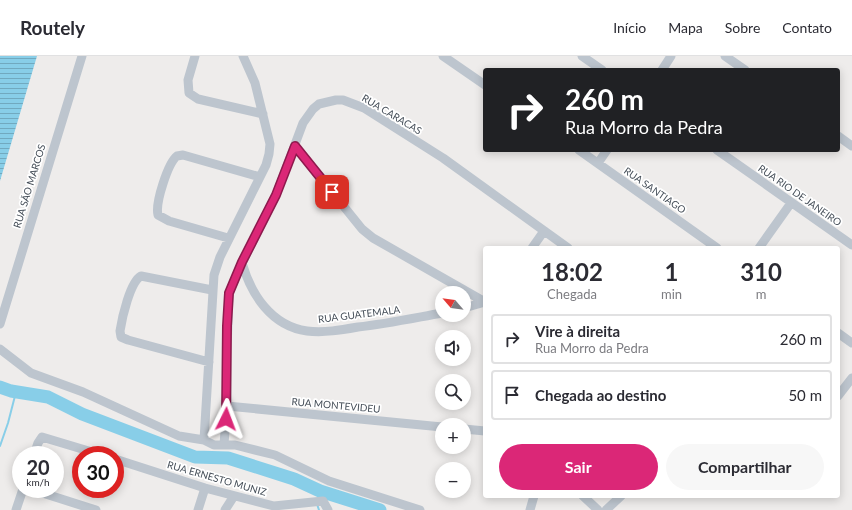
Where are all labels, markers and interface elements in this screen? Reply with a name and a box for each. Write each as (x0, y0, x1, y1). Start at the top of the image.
text: Routely (20, 16, 85, 39)
text: Início (613, 19, 646, 36)
text: Mapa (668, 19, 703, 36)
text: Sobre (725, 19, 760, 36)
text: Contato (782, 19, 832, 36)
text: 260 m (565, 82, 644, 116)
icon: right (499, 84, 551, 136)
street label: RUA CARACAS (360, 91, 424, 137)
text: Rua Morro da Pedra (565, 116, 723, 138)
street label: RUA SĀO MARCOS (11, 143, 47, 229)
street label: RUA RIO DE JANEIRO (756, 162, 844, 228)
street label: RUA SANTIAGO (622, 164, 688, 216)
pin (315, 175, 349, 209)
icon: arrive (321, 181, 343, 203)
text: 18:02 (541, 257, 603, 286)
text: 1 (665, 257, 679, 286)
text: 310 (740, 257, 782, 286)
north arrow (435, 286, 471, 322)
map controls (435, 286, 471, 498)
text: Chegada (547, 286, 597, 302)
text: min (661, 286, 682, 302)
text: m (756, 286, 766, 302)
street label: RUA GUATEMALA (317, 303, 401, 325)
text: Vire à direita (535, 322, 620, 340)
icon: right (501, 328, 523, 350)
button: sound (435, 330, 471, 366)
text: 260 m (780, 330, 822, 348)
text: Rua Morro da Pedra (535, 340, 649, 356)
button: search (435, 374, 471, 410)
icon: arrive (501, 384, 523, 406)
text: Chegada ao destino (535, 386, 666, 404)
text: 50 m (788, 386, 822, 404)
street label: RUA MONTEVIDEU (291, 395, 381, 415)
position arrow (205, 398, 247, 440)
button: + (435, 418, 471, 454)
button: Sair (499, 444, 658, 490)
button: Compartilhar (666, 444, 824, 490)
speed limit sign: 30 (72, 446, 124, 498)
text: 20 (26, 455, 50, 479)
street label: RUA ERNESTO MUNIZ (166, 458, 268, 498)
button: − (435, 462, 471, 498)
text: km/h (26, 476, 50, 488)

